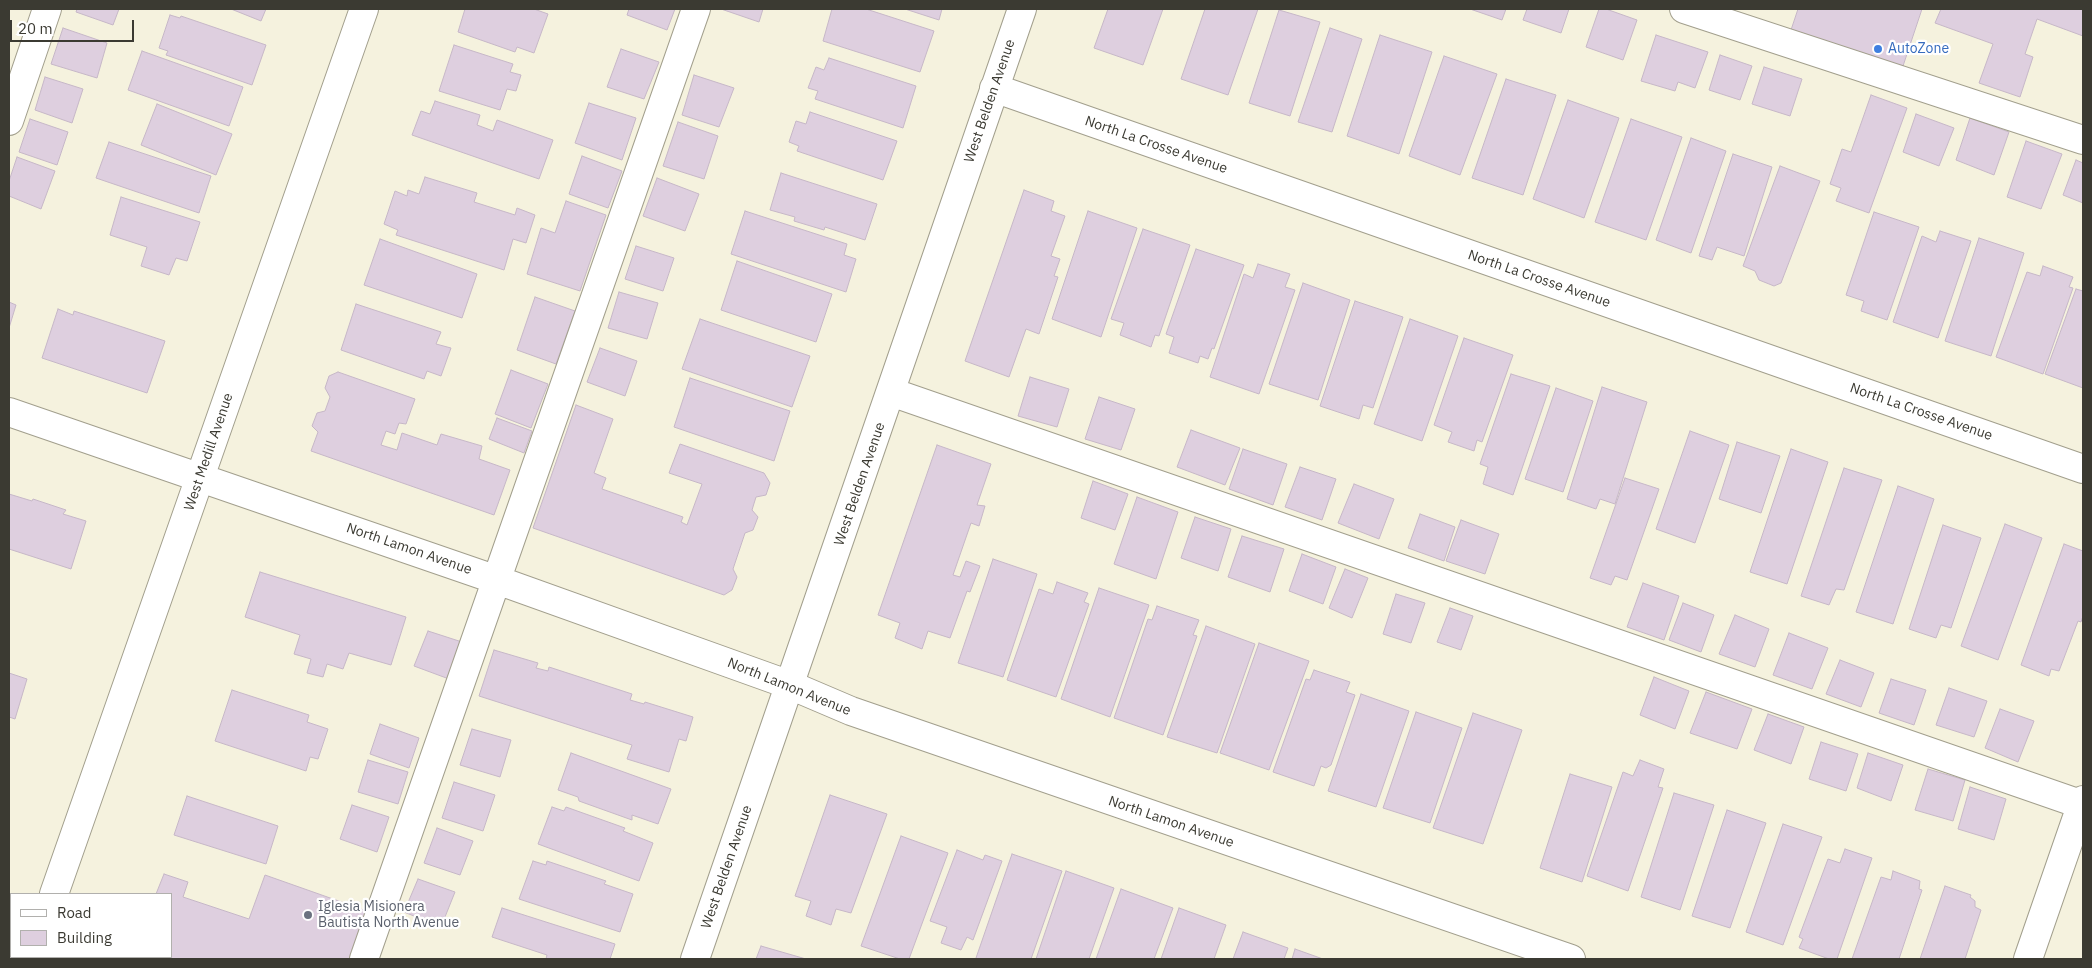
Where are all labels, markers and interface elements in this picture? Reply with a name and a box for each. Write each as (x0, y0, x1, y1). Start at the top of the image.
scale bar (12, 10, 136, 42)
text: 20 m (18, 19, 53, 38)
street label: West Belden Avenue (961, 37, 1019, 165)
place label: AutoZone (1888, 41, 1949, 57)
marker: AutoZone (1872, 43, 1884, 55)
street label: North La Crosse Avenue (1082, 113, 1230, 177)
street label: North La Crosse Avenue (1465, 247, 1613, 311)
street label: North La Crosse Avenue (1847, 380, 1995, 444)
street label: West Medill Avenue (181, 391, 237, 513)
street label: West Belden Avenue (831, 420, 889, 548)
street label: North Lamon Avenue (344, 520, 474, 578)
street label: North Lamon Avenue (725, 655, 853, 719)
street label: North Lamon Avenue (1106, 793, 1236, 851)
street label: West Belden Avenue (698, 803, 756, 931)
legend (10, 893, 172, 958)
place label: Iglesia Misionera Bautista North Avenue (318, 899, 459, 932)
text: Road (57, 903, 92, 922)
marker: Iglesia Misionera Bautista North Avenue (302, 909, 314, 921)
text: Building (57, 928, 112, 947)

